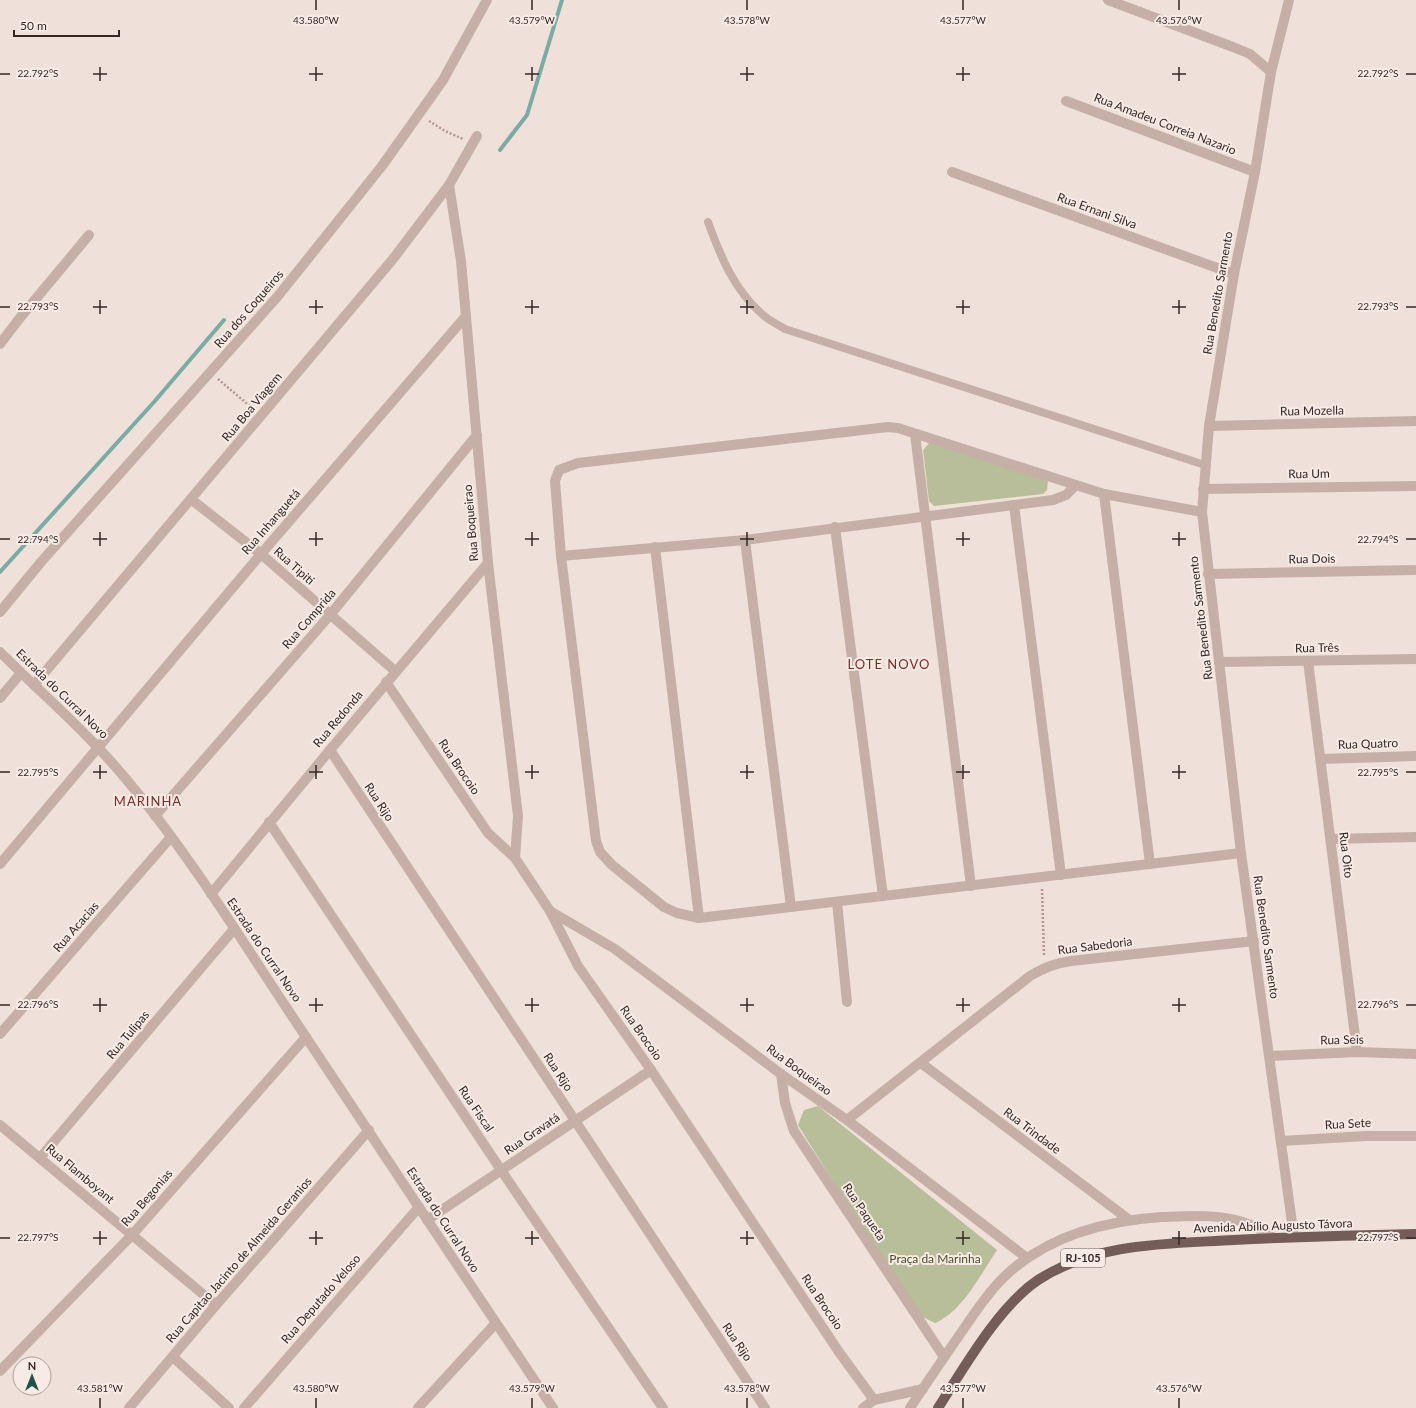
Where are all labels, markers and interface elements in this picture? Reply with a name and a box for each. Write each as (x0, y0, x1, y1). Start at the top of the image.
scale bar (14, 12, 119, 38)
text: 43.580°W (293, 14, 340, 26)
text: 43.579°W (509, 14, 556, 26)
text: 43.578°W (724, 14, 771, 26)
text: 43.577°W (940, 14, 987, 26)
text: 43.576°W (1156, 14, 1203, 26)
text: 50 m (20, 18, 47, 33)
text: 22.792°S (18, 67, 58, 79)
text: 22.792°S (1358, 67, 1398, 79)
street label: Rua Amadeu Correia Nazario (1092, 89, 1239, 158)
street label: Rua Ernani Silva (1055, 189, 1139, 232)
street label: Rua Benedito Sarmento (1199, 230, 1236, 355)
street label: Rua dos Coqueiros (211, 267, 287, 351)
text: 22.793°S (18, 300, 58, 312)
text: 22.793°S (1358, 300, 1398, 312)
street label: Rua Boa Viagem (218, 369, 285, 444)
street label: Rua Mozella (1280, 402, 1344, 419)
street label: Rua Um (1288, 466, 1330, 481)
street label: Rua Boqueirao (460, 484, 481, 562)
street label: Rua Inhanguetá (238, 486, 303, 557)
text: 22.794°S (18, 533, 58, 545)
text: 22.794°S (1358, 533, 1398, 545)
street label: Rua Tipiti (271, 543, 318, 588)
street label: Rua Dois (1288, 551, 1336, 566)
street label: Rua Benedito Sarmento (1185, 555, 1216, 681)
street label: Rua Comprida (279, 586, 339, 652)
street label: Rua Três (1295, 640, 1339, 655)
street label: Estrada do Curral Novo (13, 646, 112, 742)
district label: LOTE NOVO (848, 656, 930, 672)
street label: Rua Redonda (310, 687, 366, 750)
street label: Rua Quatro (1338, 735, 1399, 752)
street label: Rua Brocoio (435, 736, 484, 797)
text: 22.795°S (18, 766, 58, 778)
text: 22.795°S (1358, 766, 1398, 778)
street label: Rua Rijo (361, 780, 398, 824)
district label: MARINHA (114, 793, 182, 809)
street label: Rua Oito (1336, 831, 1357, 879)
street label: Rua Benedito Sarmento (1250, 874, 1283, 1000)
street label: Estrada do Curral Novo (224, 895, 305, 1005)
street label: Rua Acacias (50, 898, 102, 955)
street label: Rua Sabedoria (1057, 933, 1133, 958)
text: 22.796°S (18, 998, 58, 1010)
text: 22.796°S (1358, 998, 1398, 1010)
street label: Rua Brocoio (617, 1002, 666, 1063)
street label: Rua Tulipas (103, 1007, 152, 1062)
street label: Rua Seis (1320, 1032, 1364, 1047)
street label: Rua Boqueirao (764, 1041, 835, 1098)
street label: Rua Rijo (540, 1050, 577, 1094)
street label: Rua Fiscal (456, 1083, 497, 1135)
street label: Rua Trindade (1001, 1104, 1064, 1157)
street label: Rua Gravatá (501, 1109, 562, 1158)
street label: Rua Sete (1324, 1115, 1372, 1132)
street label: Rua Flamboyant (43, 1141, 118, 1207)
street label: Estrada do Curral Novo (404, 1164, 483, 1275)
street label: Rua Begonias (118, 1166, 175, 1229)
street label: Rua Capitao Jacinto de Almeida Geranios (162, 1174, 315, 1346)
street label: Rua Paqueta (840, 1180, 889, 1243)
street label: Avenida Abílio Augusto Távora (1193, 1215, 1353, 1236)
text: 22.797°S (18, 1231, 58, 1243)
text: 22.797°S (1358, 1231, 1398, 1243)
road number: RJ-105 (1061, 1249, 1105, 1267)
street label: Rua Deputado Veloso (278, 1251, 364, 1346)
park label: Praça da Marinha (889, 1251, 981, 1266)
street label: Rua Brocoio (798, 1271, 847, 1332)
street label: Rua Rijo (719, 1320, 756, 1364)
north arrow (12, 1356, 52, 1396)
text: N (28, 1359, 36, 1372)
text: 43.581°W (77, 1382, 124, 1394)
text: 43.580°W (293, 1382, 340, 1394)
text: 43.579°W (509, 1382, 556, 1394)
text: 43.578°W (724, 1382, 771, 1394)
text: 43.577°W (940, 1382, 987, 1394)
text: 43.576°W (1156, 1382, 1203, 1394)

